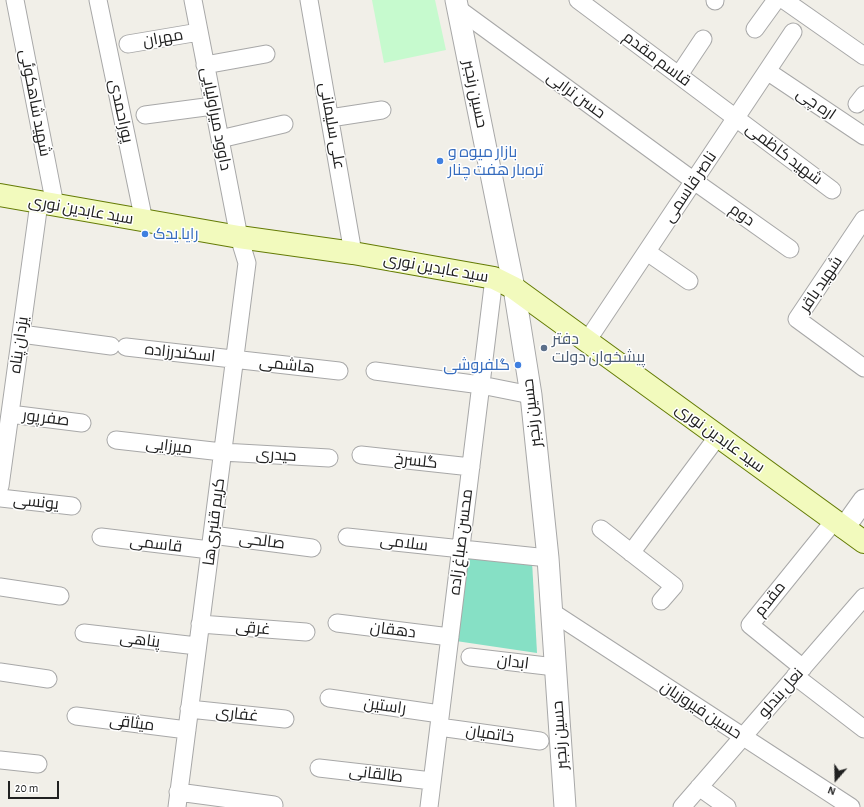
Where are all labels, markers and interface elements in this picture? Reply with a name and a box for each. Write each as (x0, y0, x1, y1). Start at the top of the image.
street label: مهران (141, 25, 185, 51)
street label: قاسم مقدم (619, 27, 695, 91)
street label: شهید شاهکوئی (15, 48, 55, 158)
street label: حسین رنجبر (458, 58, 492, 130)
street label: داوود میراولیایی (197, 66, 235, 172)
street label: حسن ترابی (543, 67, 609, 123)
street label: پوراحمدی (105, 77, 137, 145)
street label: علی سلیمانی (315, 81, 349, 171)
street label: اره چی (793, 84, 839, 124)
street label: شهید کاظمی (742, 119, 826, 189)
place label: بازار میوه و تره‌بار هفت چنار (448, 142, 543, 180)
street label: ناصر قاسمی (659, 148, 721, 226)
marker: بازار میوه و تره‌بار هفت چنار (435, 156, 445, 166)
street label: سید عابدین نوری (27, 191, 135, 229)
street label: دوم (726, 200, 758, 230)
place label: رایا یدک (153, 224, 199, 244)
marker: رایا یدک (140, 229, 150, 239)
street label: سید عابدین نوری (382, 249, 490, 287)
street label: شهید باقر (795, 252, 847, 316)
street label: یزدان پناه (5, 315, 33, 375)
place label: دفتر پیشخوان دولت (552, 329, 645, 367)
street label: اسکندرزاده (144, 340, 216, 366)
marker: دفتر پیشخوان دولت (539, 343, 549, 353)
street label: هاشمی (258, 353, 316, 377)
place label: گلفروشی (443, 355, 510, 375)
marker: گلفروشی (513, 360, 523, 370)
street label: حسین رنجبر (518, 378, 546, 448)
street label: سید عابدین نوری (671, 399, 769, 477)
street label: صفرپور (21, 406, 71, 430)
street label: میرزایی (145, 434, 193, 458)
street label: حیدری (255, 444, 297, 466)
street label: گلسرخ (393, 449, 439, 473)
street label: کریم قنبری‌ها (199, 477, 229, 567)
street label: محسن صباغ زاده (445, 488, 477, 596)
street label: یونسی (12, 490, 60, 514)
street label: صالحی (238, 529, 286, 553)
street label: قاسمی (129, 531, 183, 557)
street label: سلامی (379, 531, 429, 555)
street label: مقدم (750, 578, 790, 620)
street label: غرقی (235, 617, 271, 639)
street label: دهقان (369, 618, 417, 642)
street label: پناهی (119, 628, 161, 652)
street label: ابدان (496, 651, 530, 673)
street label: نعل بندلو (754, 664, 808, 722)
street label: حسین فیروزیان (657, 677, 745, 743)
street label: راستین (363, 694, 407, 718)
street label: حسین رنجبر (548, 700, 572, 770)
street label: غفاری (215, 702, 259, 726)
street label: میثاقی (108, 711, 156, 735)
street label: خاتمیان (465, 721, 515, 747)
north arrow (816, 759, 856, 799)
street label: طالقانی (348, 761, 404, 787)
scale bar (10, 773, 61, 799)
text: 20 m (15, 782, 38, 794)
text: N (826, 784, 837, 797)

